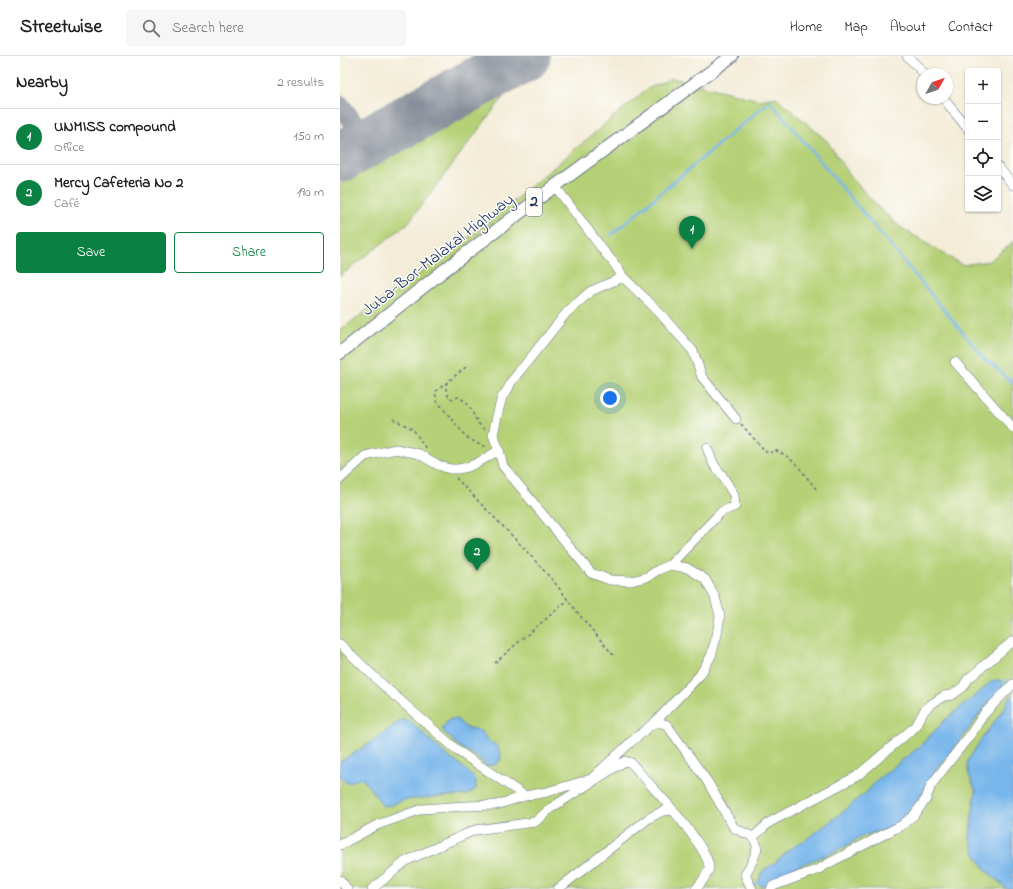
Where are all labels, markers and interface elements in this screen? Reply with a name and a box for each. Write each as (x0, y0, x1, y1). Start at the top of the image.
search box (126, 10, 406, 46)
text: Streetwise (20, 14, 102, 41)
icon: search (140, 17, 162, 39)
text: Search here (172, 17, 244, 39)
text: Home (790, 17, 822, 38)
text: Map (844, 17, 868, 38)
text: About (890, 17, 926, 38)
text: Contact (948, 17, 993, 38)
north arrow (917, 68, 953, 104)
map controls (965, 68, 1001, 212)
button: + (965, 68, 1001, 104)
text: Nearby (16, 70, 68, 95)
text: 2 results (277, 73, 324, 92)
button: − (965, 104, 1001, 140)
text: UNMISS compound (54, 116, 176, 138)
text: 1 (27, 127, 31, 146)
text: 150 m (293, 127, 324, 146)
text: Office (54, 138, 84, 157)
button: locate (965, 140, 1001, 176)
text: Mercy Cafeteria No 2 (54, 172, 183, 194)
button: layers (965, 176, 1001, 212)
text: 2 (26, 183, 32, 202)
text: 190 m (297, 183, 324, 202)
street label: Juba-Bor-Malakal Highway (356, 187, 521, 324)
road number: 2 (526, 188, 542, 216)
text: Café (54, 194, 79, 213)
pin: 1 (679, 216, 705, 249)
button: Save (16, 232, 166, 273)
button: Share (174, 232, 324, 273)
your location (600, 388, 620, 408)
pin: 2 (464, 538, 490, 571)

